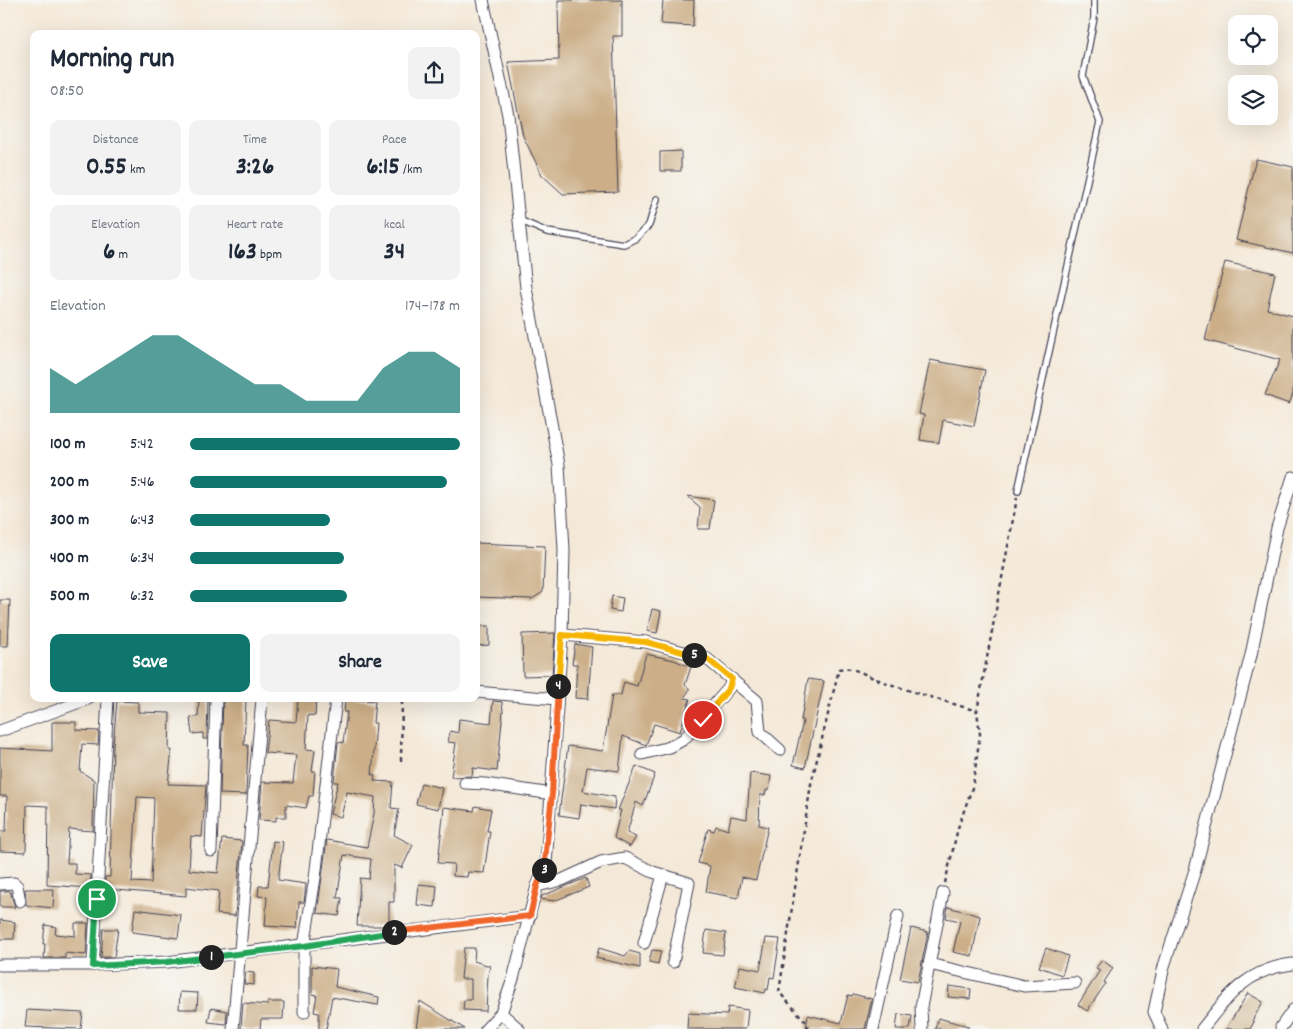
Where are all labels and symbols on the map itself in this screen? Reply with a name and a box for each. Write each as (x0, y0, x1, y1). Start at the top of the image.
pin: 5 (682, 642, 706, 668)
pin: 4 (546, 674, 570, 698)
pin (682, 699, 724, 741)
pin: 3 (532, 858, 556, 882)
pin (76, 878, 118, 920)
pin: 2 (382, 920, 406, 944)
pin: 1 (198, 944, 224, 970)

